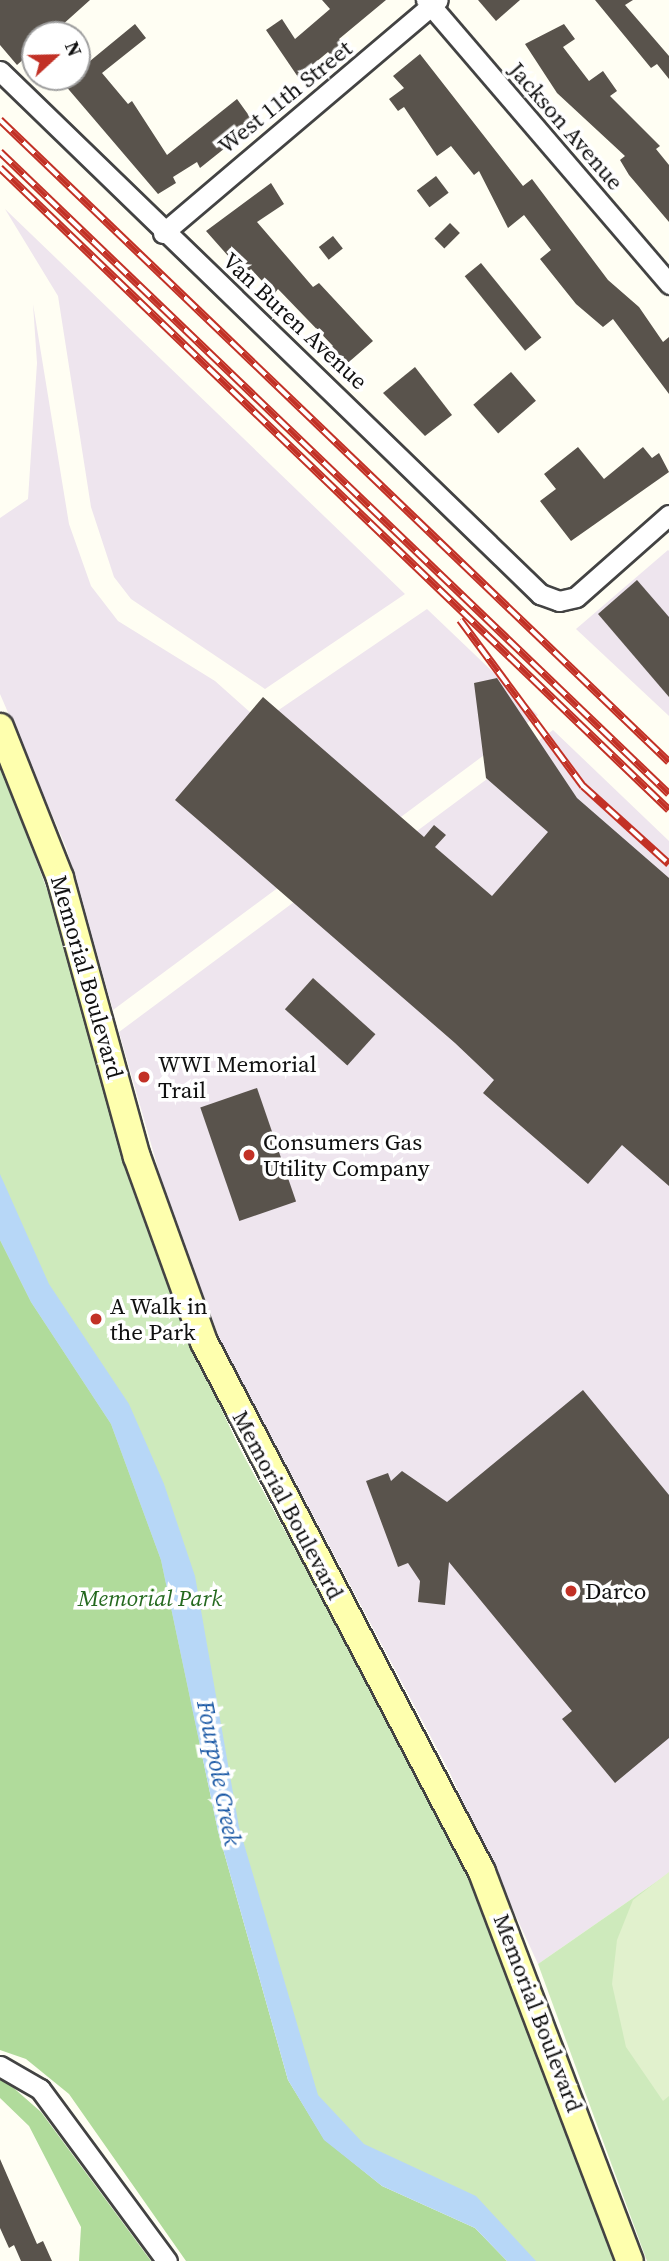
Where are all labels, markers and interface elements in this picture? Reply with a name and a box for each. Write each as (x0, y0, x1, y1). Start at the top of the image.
north arrow (21, 21, 91, 91)
street label: West 11th Street (213, 35, 357, 159)
text: N (59, 38, 88, 60)
street label: Jackson Avenue (503, 56, 629, 196)
street label: Van Buren Avenue (217, 247, 373, 395)
street label: Memorial Boulevard (45, 872, 129, 1082)
place label: WWI Memorial Trail (158, 1050, 317, 1104)
marker: WWI Memorial Trail (136, 1069, 152, 1085)
place label: Consumers Gas Utility Company (263, 1128, 429, 1182)
marker: Consumers Gas Utility Company (241, 1147, 257, 1163)
place label: A Walk in the Park (110, 1292, 208, 1346)
marker: A Walk in the Park (88, 1311, 104, 1327)
street label: Memorial Boulevard (227, 1406, 349, 1604)
place label: Darco (585, 1577, 646, 1605)
marker: Darco (563, 1583, 579, 1599)
park label: Memorial Park (78, 1584, 222, 1612)
water label: Fourpole Creek (191, 1698, 247, 1848)
street label: Memorial Boulevard (488, 1910, 588, 2116)

